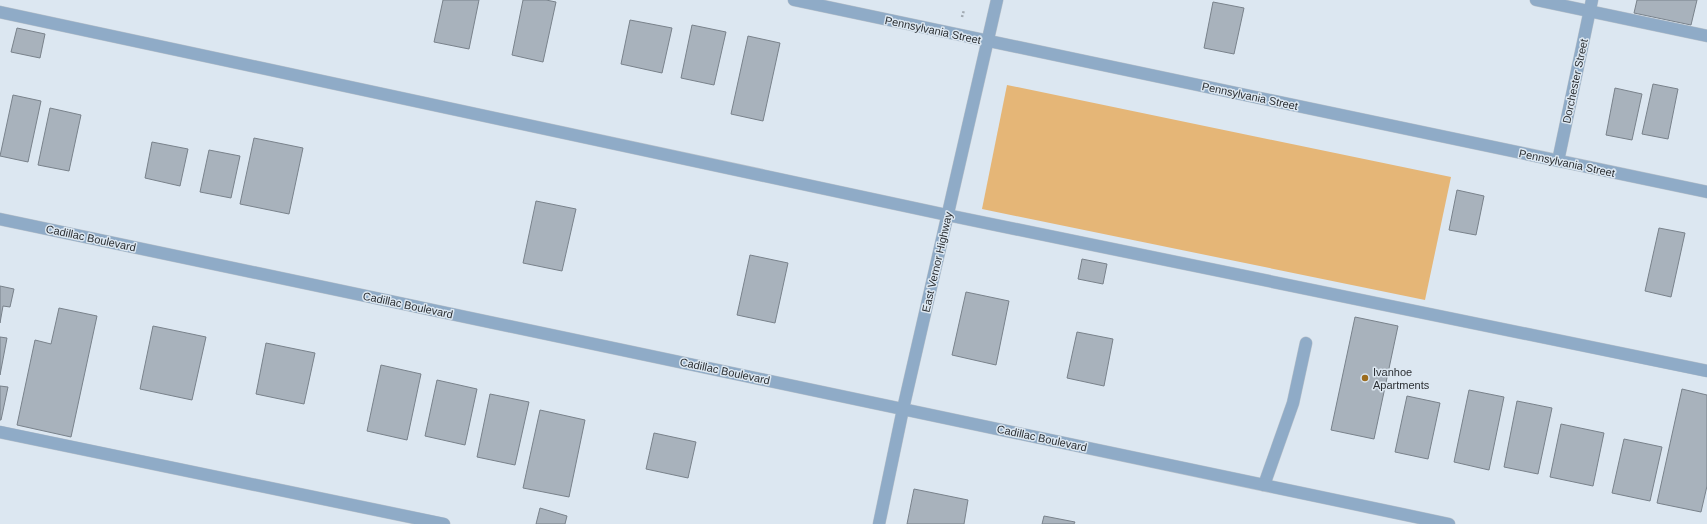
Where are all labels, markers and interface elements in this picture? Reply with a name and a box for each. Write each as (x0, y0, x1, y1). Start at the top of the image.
street label: Pennsylvania Street (884, 14, 982, 46)
street label: Dorchester Street (1560, 38, 1590, 124)
street label: Pennsylvania Street (1201, 80, 1299, 112)
street label: Pennsylvania Street (1518, 147, 1616, 179)
street label: East Vernor Highway (920, 210, 955, 313)
street label: Cadillac Boulevard (45, 223, 137, 253)
street label: Cadillac Boulevard (362, 290, 454, 320)
street label: Cadillac Boulevard (679, 356, 771, 386)
place label: Ivanhoe Apartments (1373, 366, 1430, 391)
marker: Ivanhoe Apartments (1360, 373, 1370, 383)
street label: Cadillac Boulevard (996, 423, 1088, 453)

